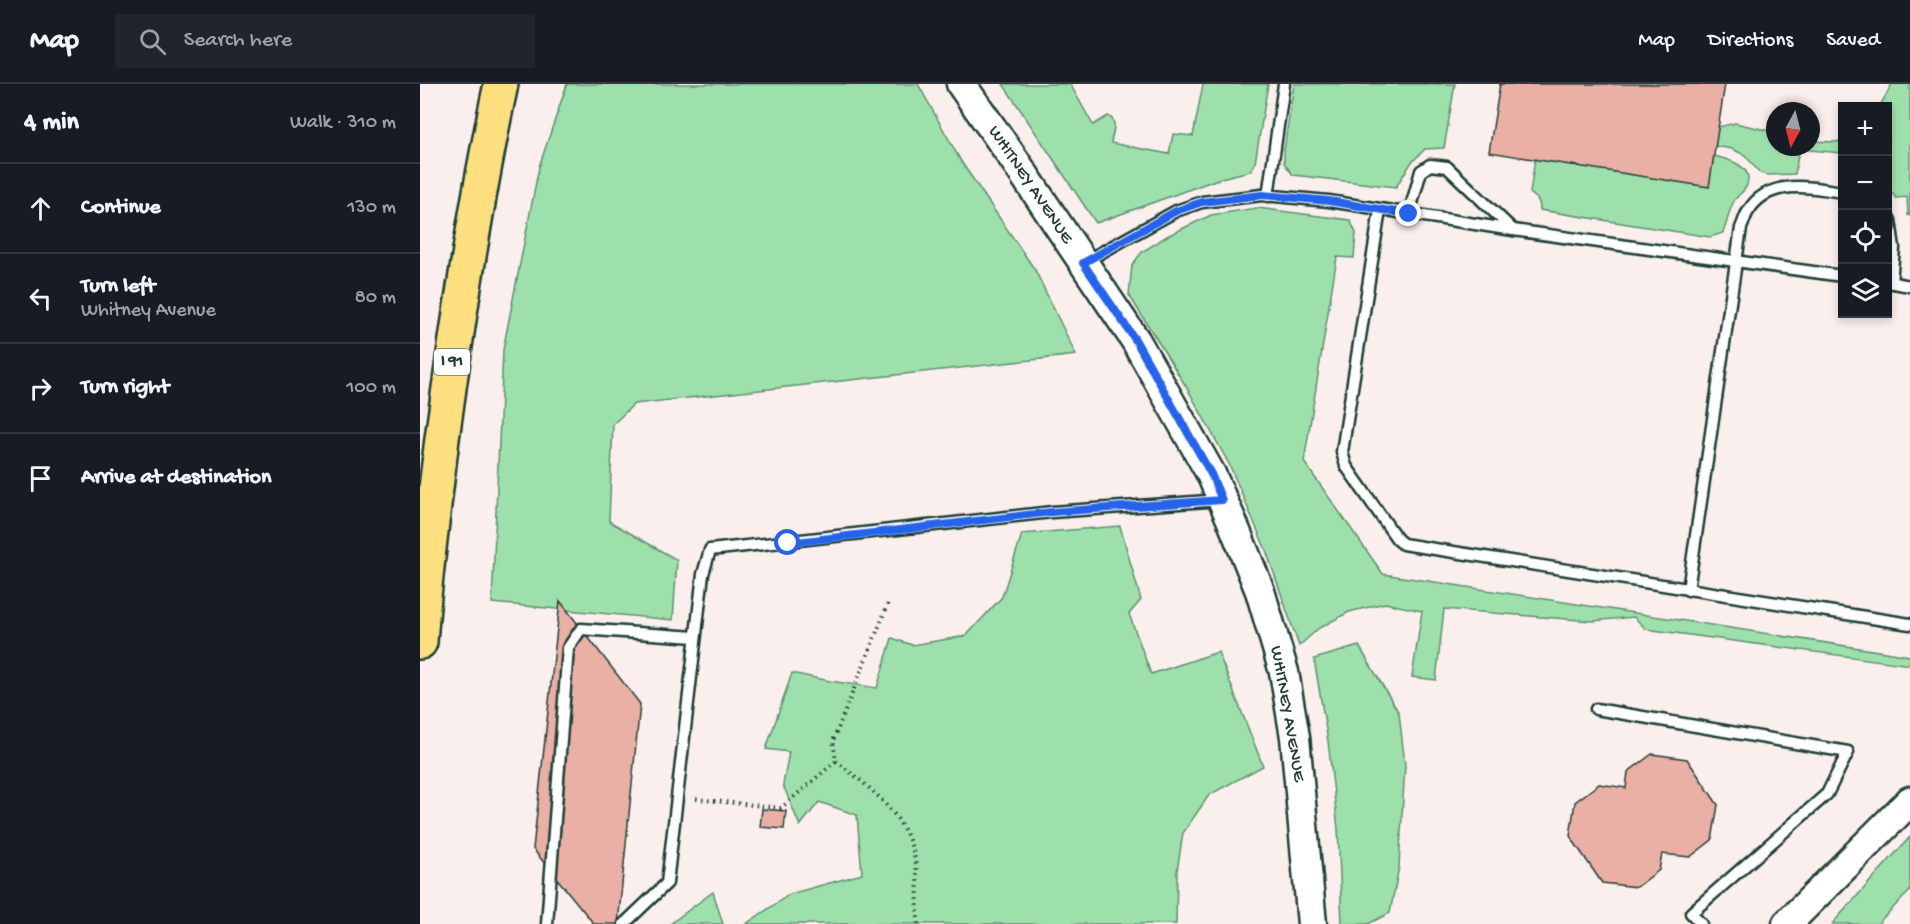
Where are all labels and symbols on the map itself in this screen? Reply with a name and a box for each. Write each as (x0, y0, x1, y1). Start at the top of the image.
north arrow (1766, 102, 1820, 156)
street label: WHITNEY AVENUE (983, 122, 1078, 249)
route end (1395, 200, 1421, 226)
road number: I 91 (434, 349, 470, 375)
route start (774, 529, 800, 555)
street label: WHITNEY AVENUE (1265, 644, 1309, 784)

